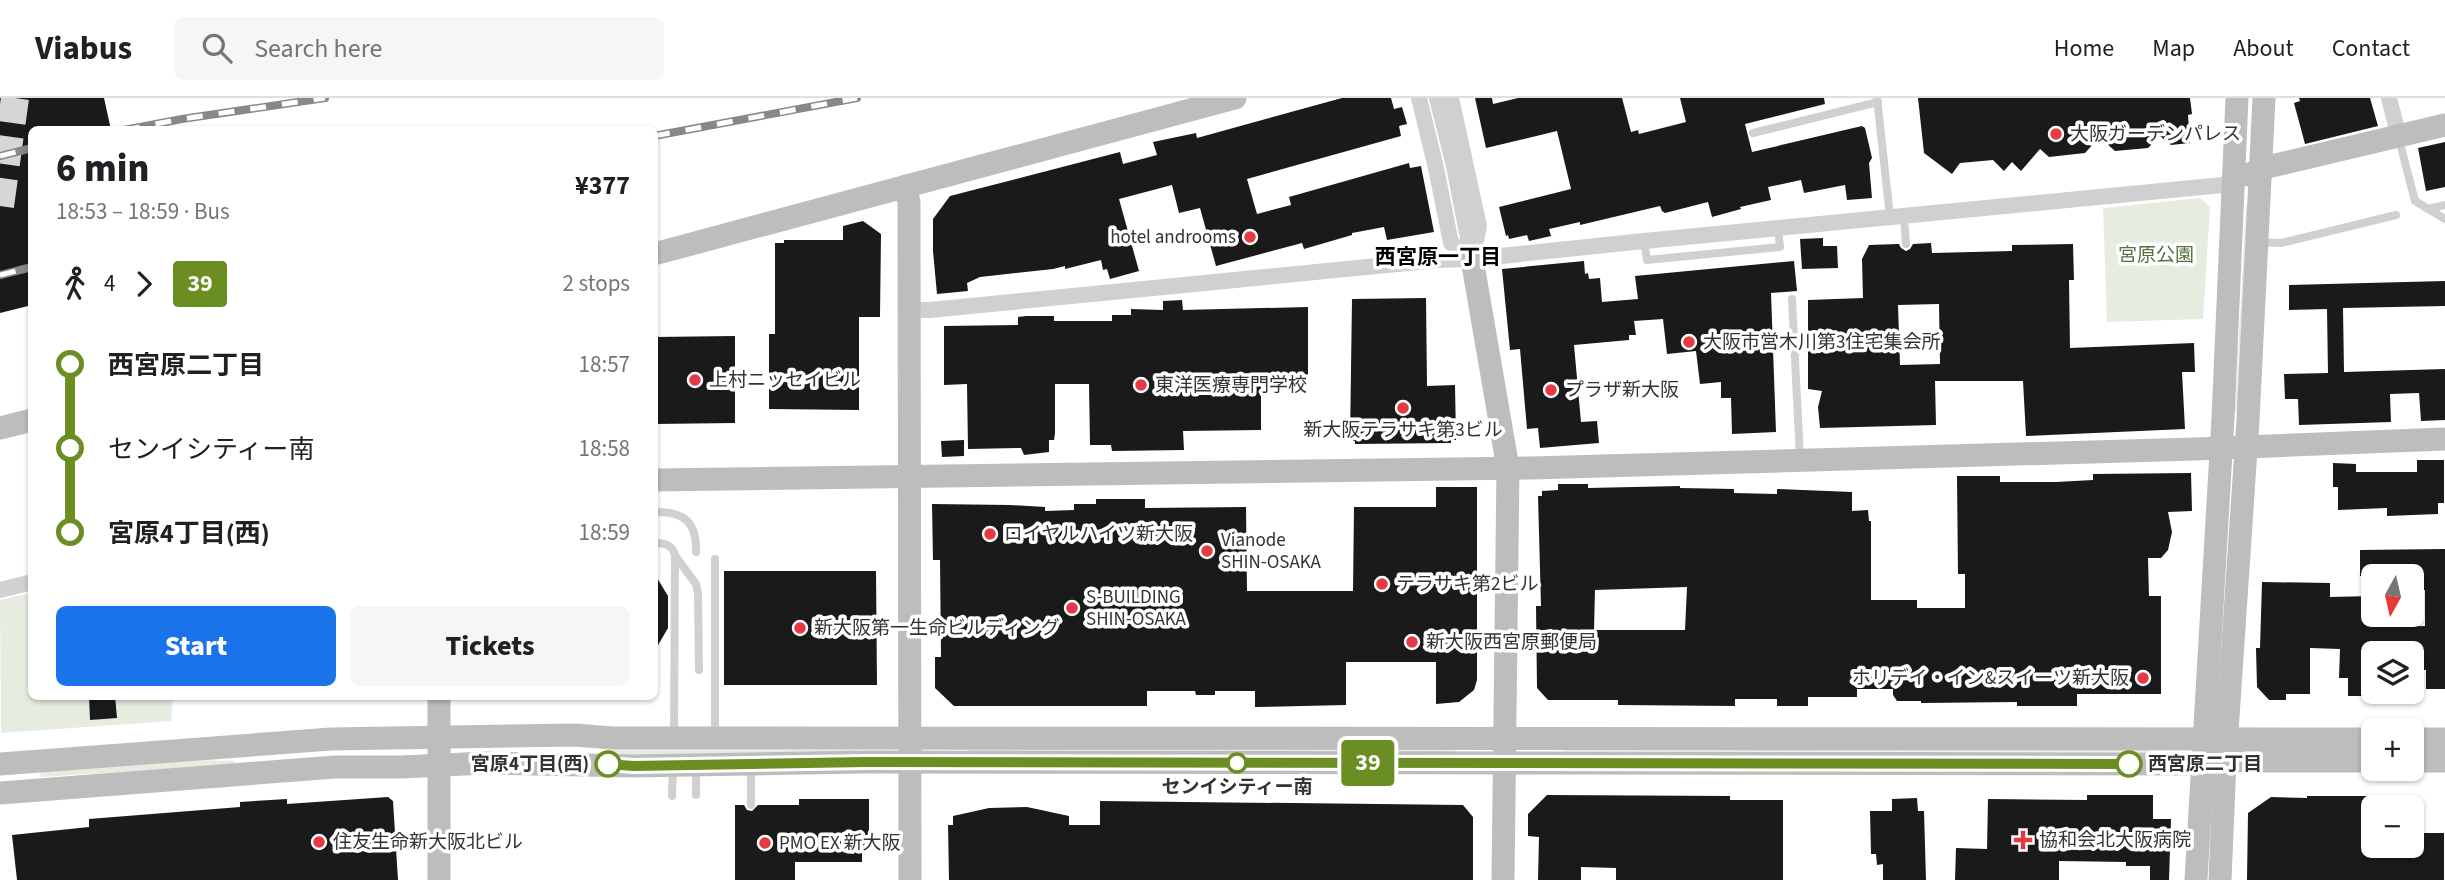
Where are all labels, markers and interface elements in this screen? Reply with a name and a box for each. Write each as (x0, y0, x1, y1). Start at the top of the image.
search box (174, 17, 664, 80)
text: Viabus (35, 25, 132, 72)
icon: search (198, 29, 236, 67)
text: Search here (254, 30, 382, 67)
text: Home (2054, 31, 2114, 66)
text: Map (2152, 31, 2195, 66)
text: About (2233, 31, 2294, 66)
text: Contact (2332, 31, 2410, 66)
place label: 大阪ガーデンパレス (2070, 121, 2241, 148)
marker: 大阪ガーデンパレス (2048, 126, 2064, 142)
text: 6 min (56, 142, 149, 196)
text: ¥377 (575, 167, 630, 204)
text: 18:53 – 18:59 · Bus (56, 195, 230, 228)
place label: hotel androoms (1110, 224, 1236, 251)
marker: hotel androoms (1242, 229, 1258, 245)
district label: 西宮原一丁目 (1375, 242, 1501, 272)
park label: 宮原公園 (2118, 242, 2194, 269)
icon: walk (56, 265, 94, 303)
icon: forward (125, 265, 163, 303)
text: 39 (187, 266, 213, 301)
text: 4 (104, 267, 115, 300)
text: 2 stops (563, 267, 630, 300)
place label: 大阪市営木川第3住宅集会所 (1703, 329, 1940, 356)
marker: 大阪市営木川第3住宅集会所 (1681, 334, 1697, 350)
text: 西宮原二丁目 (108, 347, 264, 384)
text: 18:57 (579, 348, 630, 381)
place label: 上村ニッセイビル (709, 367, 861, 394)
marker: 上村ニッセイビル (687, 372, 703, 388)
place label: 東洋医療専門学校 (1155, 372, 1307, 399)
marker: 東洋医療専門学校 (1133, 377, 1149, 393)
place label: プラザ新大阪 (1565, 377, 1679, 404)
marker: プラザ新大阪 (1543, 382, 1559, 398)
marker: 新大阪テラサキ第3ビル (1395, 400, 1411, 416)
place label: 新大阪テラサキ第3ビル (1303, 417, 1503, 444)
text: センイシティー南 (108, 431, 314, 468)
text: 18:58 (579, 432, 630, 465)
text: 宮原4丁目(西) (108, 515, 270, 552)
text: 18:59 (579, 516, 630, 549)
place label: ロイヤルハイツ新大阪 (1004, 521, 1193, 548)
marker: ロイヤルハイツ新大阪 (982, 526, 998, 542)
place label: Vianode SHIN-OSAKA (1221, 527, 1322, 576)
marker: Vianode SHIN-OSAKA (1199, 543, 1215, 559)
north arrow (2361, 564, 2424, 626)
map controls (2361, 564, 2424, 858)
place label: テラサキ第2ビル (1396, 571, 1538, 598)
marker: テラサキ第2ビル (1374, 576, 1390, 592)
place label: S-BUILDING SHIN-OSAKA (1086, 584, 1187, 633)
marker: S-BUILDING SHIN-OSAKA (1064, 600, 1080, 616)
button: Start (56, 606, 336, 686)
button: Tickets (350, 606, 630, 686)
place label: 新大阪第一生命ビルディング (814, 615, 1060, 642)
marker: 新大阪第一生命ビルディング (792, 620, 808, 636)
place label: 新大阪西宮原郵便局 (1426, 629, 1597, 656)
marker: 新大阪西宮原郵便局 (1404, 634, 1420, 650)
button: layers (2361, 641, 2424, 704)
place label: ホリデイ・イン&スイーツ新大阪 (1852, 665, 2129, 692)
marker: ホリデイ・イン&スイーツ新大阪 (2135, 670, 2151, 686)
button: + (2361, 718, 2424, 781)
line badge: 39 (1336, 740, 1400, 786)
text: 39 (1355, 745, 1381, 780)
place label: 宮原4丁目(西) (471, 751, 589, 778)
marker: 宮原4丁目(西) (595, 751, 621, 777)
marker: 西宮原二丁目 (2116, 751, 2142, 777)
place label: 西宮原二丁目 (2148, 751, 2262, 778)
marker: センイシティー南 (1227, 753, 1247, 773)
place label: センイシティー南 (1162, 774, 1312, 801)
button: − (2361, 795, 2424, 858)
place label: 協和会北大阪病院 (2039, 827, 2191, 854)
place label: 住友生命新大阪北ビル (333, 829, 523, 856)
place label: PMO EX 新大阪 (779, 830, 901, 857)
marker: 協和会北大阪病院 (2013, 830, 2033, 850)
marker: 住友生命新大阪北ビル (311, 834, 327, 850)
marker: PMO EX 新大阪 (757, 835, 773, 851)

